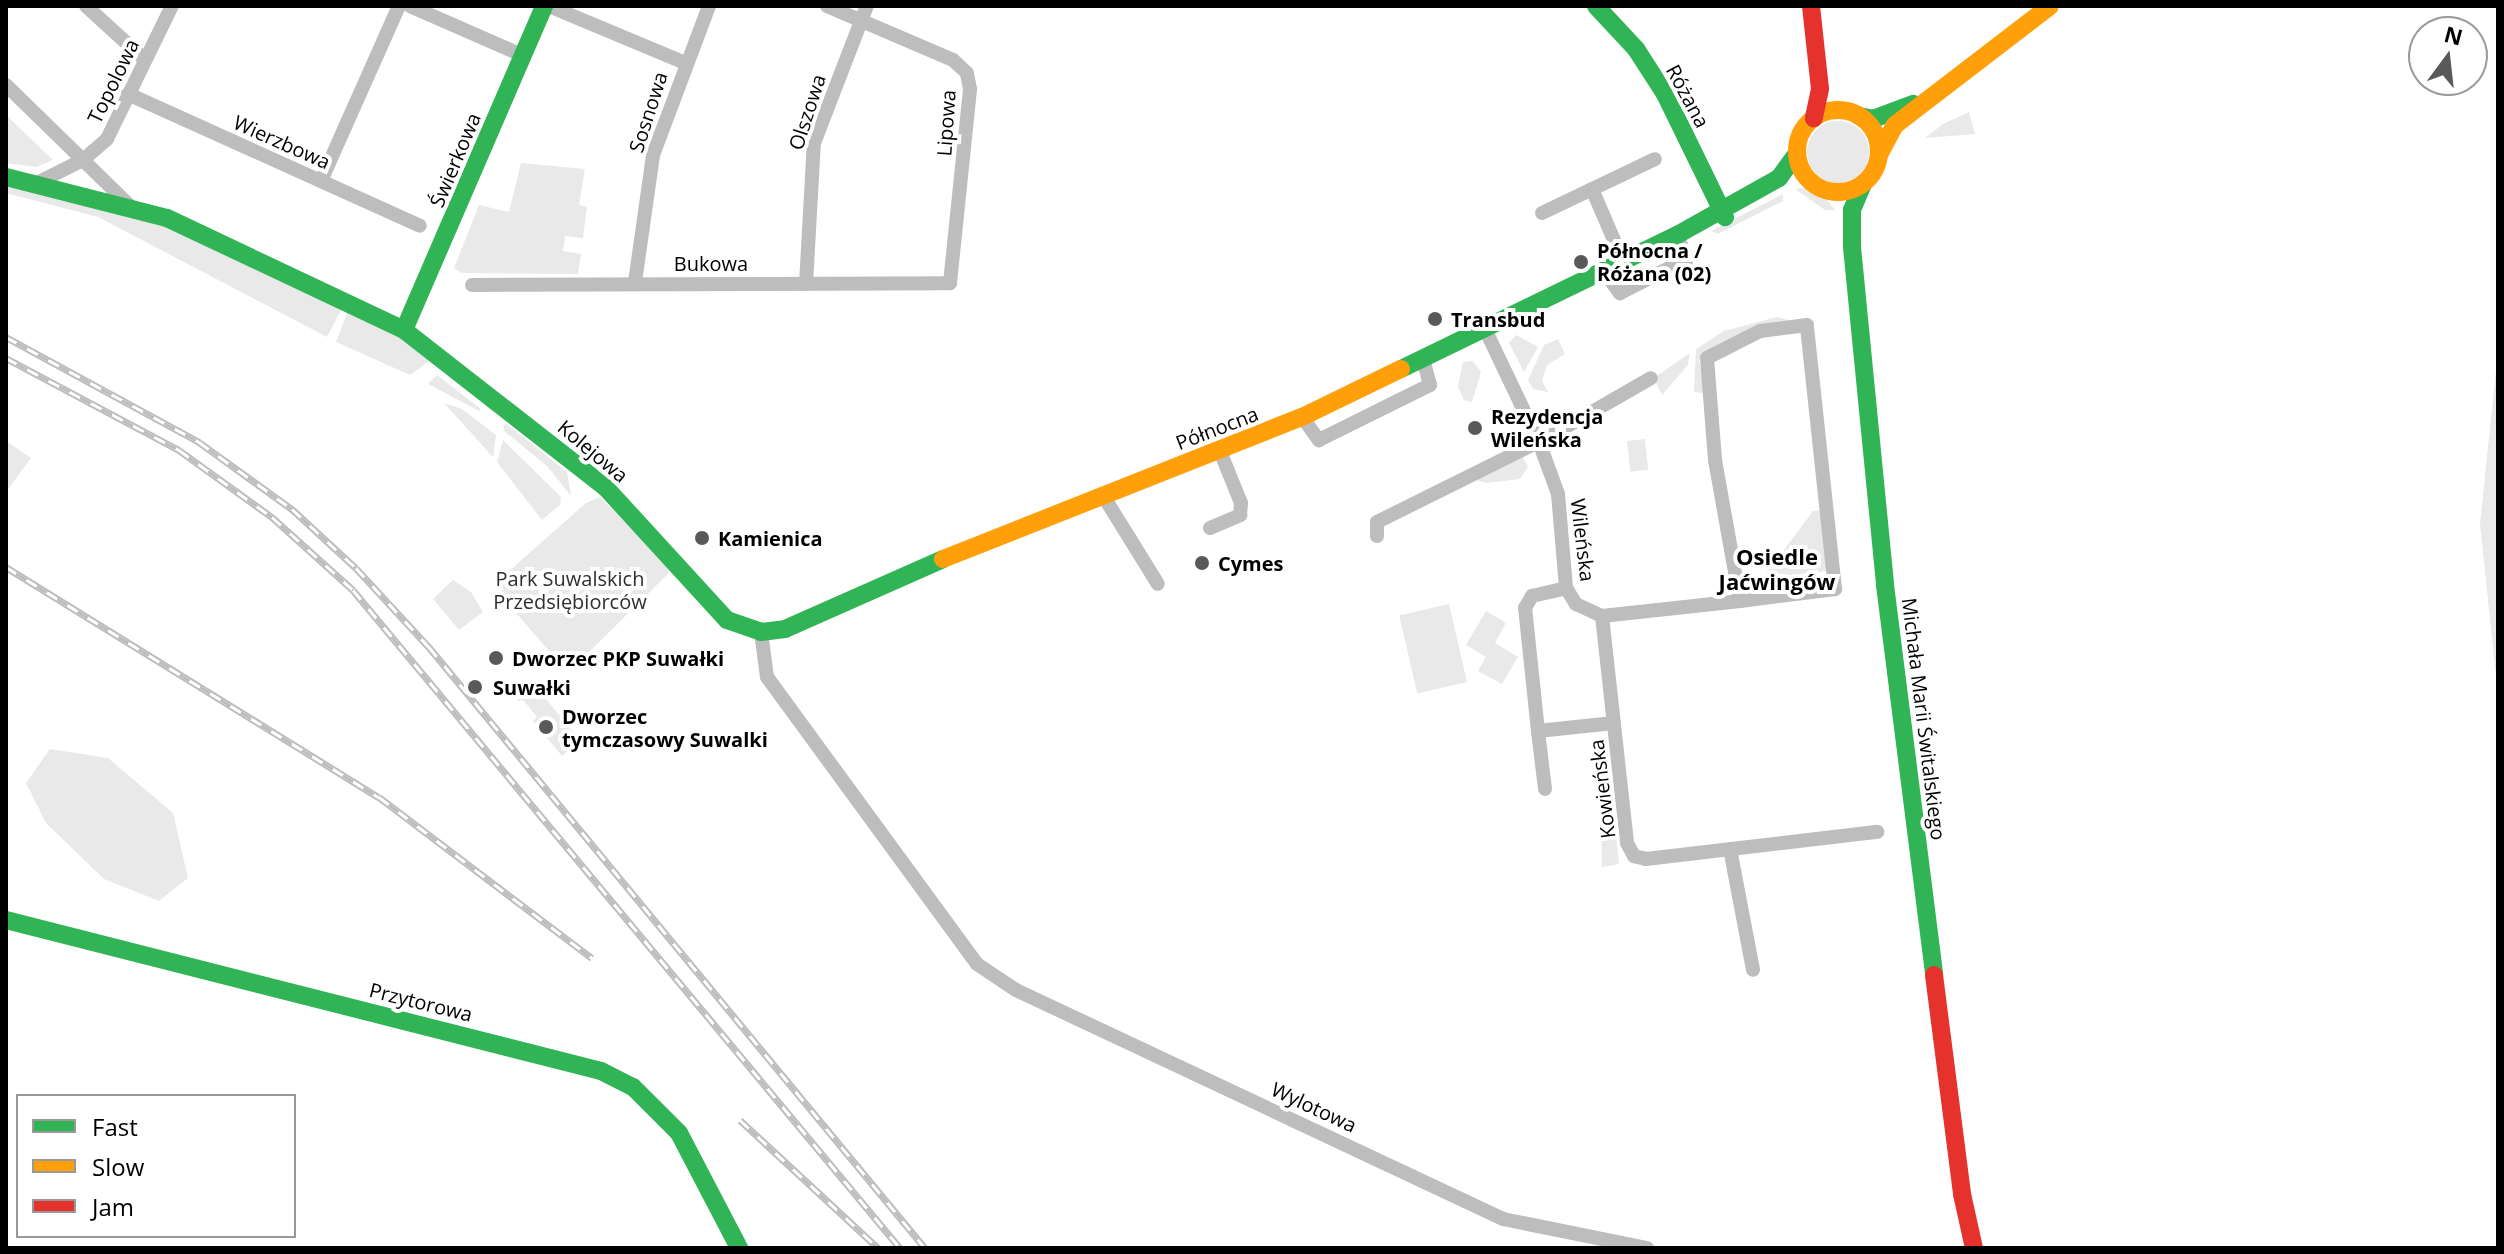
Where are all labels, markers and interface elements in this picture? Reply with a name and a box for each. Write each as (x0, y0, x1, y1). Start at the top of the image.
north arrow (2408, 16, 2488, 96)
text: N (2441, 18, 2466, 52)
street label: Topolowa (82, 35, 144, 127)
street label: Różana (1661, 60, 1715, 132)
street label: Sosnowa (624, 69, 672, 155)
street label: Olszowa (784, 71, 830, 153)
street label: Lipowa (932, 89, 960, 157)
street label: Świerkowa (424, 109, 486, 211)
street label: Wierzbowa (230, 110, 334, 174)
place label: Północna / Różana (02) (1597, 238, 1711, 285)
street label: Bukowa (674, 251, 748, 275)
marker: Północna / Różana (02) (1572, 253, 1590, 271)
place label: Transbud (1451, 307, 1545, 331)
marker: Transbud (1426, 310, 1444, 328)
street label: Północna (1172, 401, 1262, 455)
place label: Rezydencja Wileńska (1491, 404, 1603, 451)
street label: Kolejowa (553, 415, 633, 487)
marker: Rezydencja Wileńska (1466, 419, 1484, 437)
street label: Wileńska (1566, 497, 1600, 583)
place label: Kamienica (718, 526, 823, 550)
marker: Kamienica (693, 529, 711, 547)
district label: Osiedle Jaćwingów (1719, 543, 1835, 594)
place label: Cymes (1218, 551, 1284, 575)
marker: Cymes (1193, 554, 1211, 572)
park label: Park Suwalskich Przedsiębiorców (493, 566, 647, 613)
street label: Michała Marii Świtalskiego (1897, 596, 1951, 842)
place label: Dworzec PKP Suwałki (512, 646, 724, 670)
marker: Dworzec PKP Suwałki (487, 649, 505, 667)
place label: Suwałki (493, 675, 571, 699)
marker: Suwałki (464, 676, 486, 698)
place label: Dworzec tymczasowy Suwalki (562, 704, 768, 751)
marker: Dworzec tymczasowy Suwalki (537, 718, 555, 736)
street label: Kowieńska (1584, 738, 1620, 840)
street label: Przytorowa (367, 978, 475, 1026)
street label: Wylotowa (1268, 1077, 1360, 1137)
legend (16, 1094, 296, 1238)
text: Fast (92, 1110, 138, 1143)
text: Slow (92, 1150, 144, 1183)
text: Jam (92, 1190, 134, 1223)

